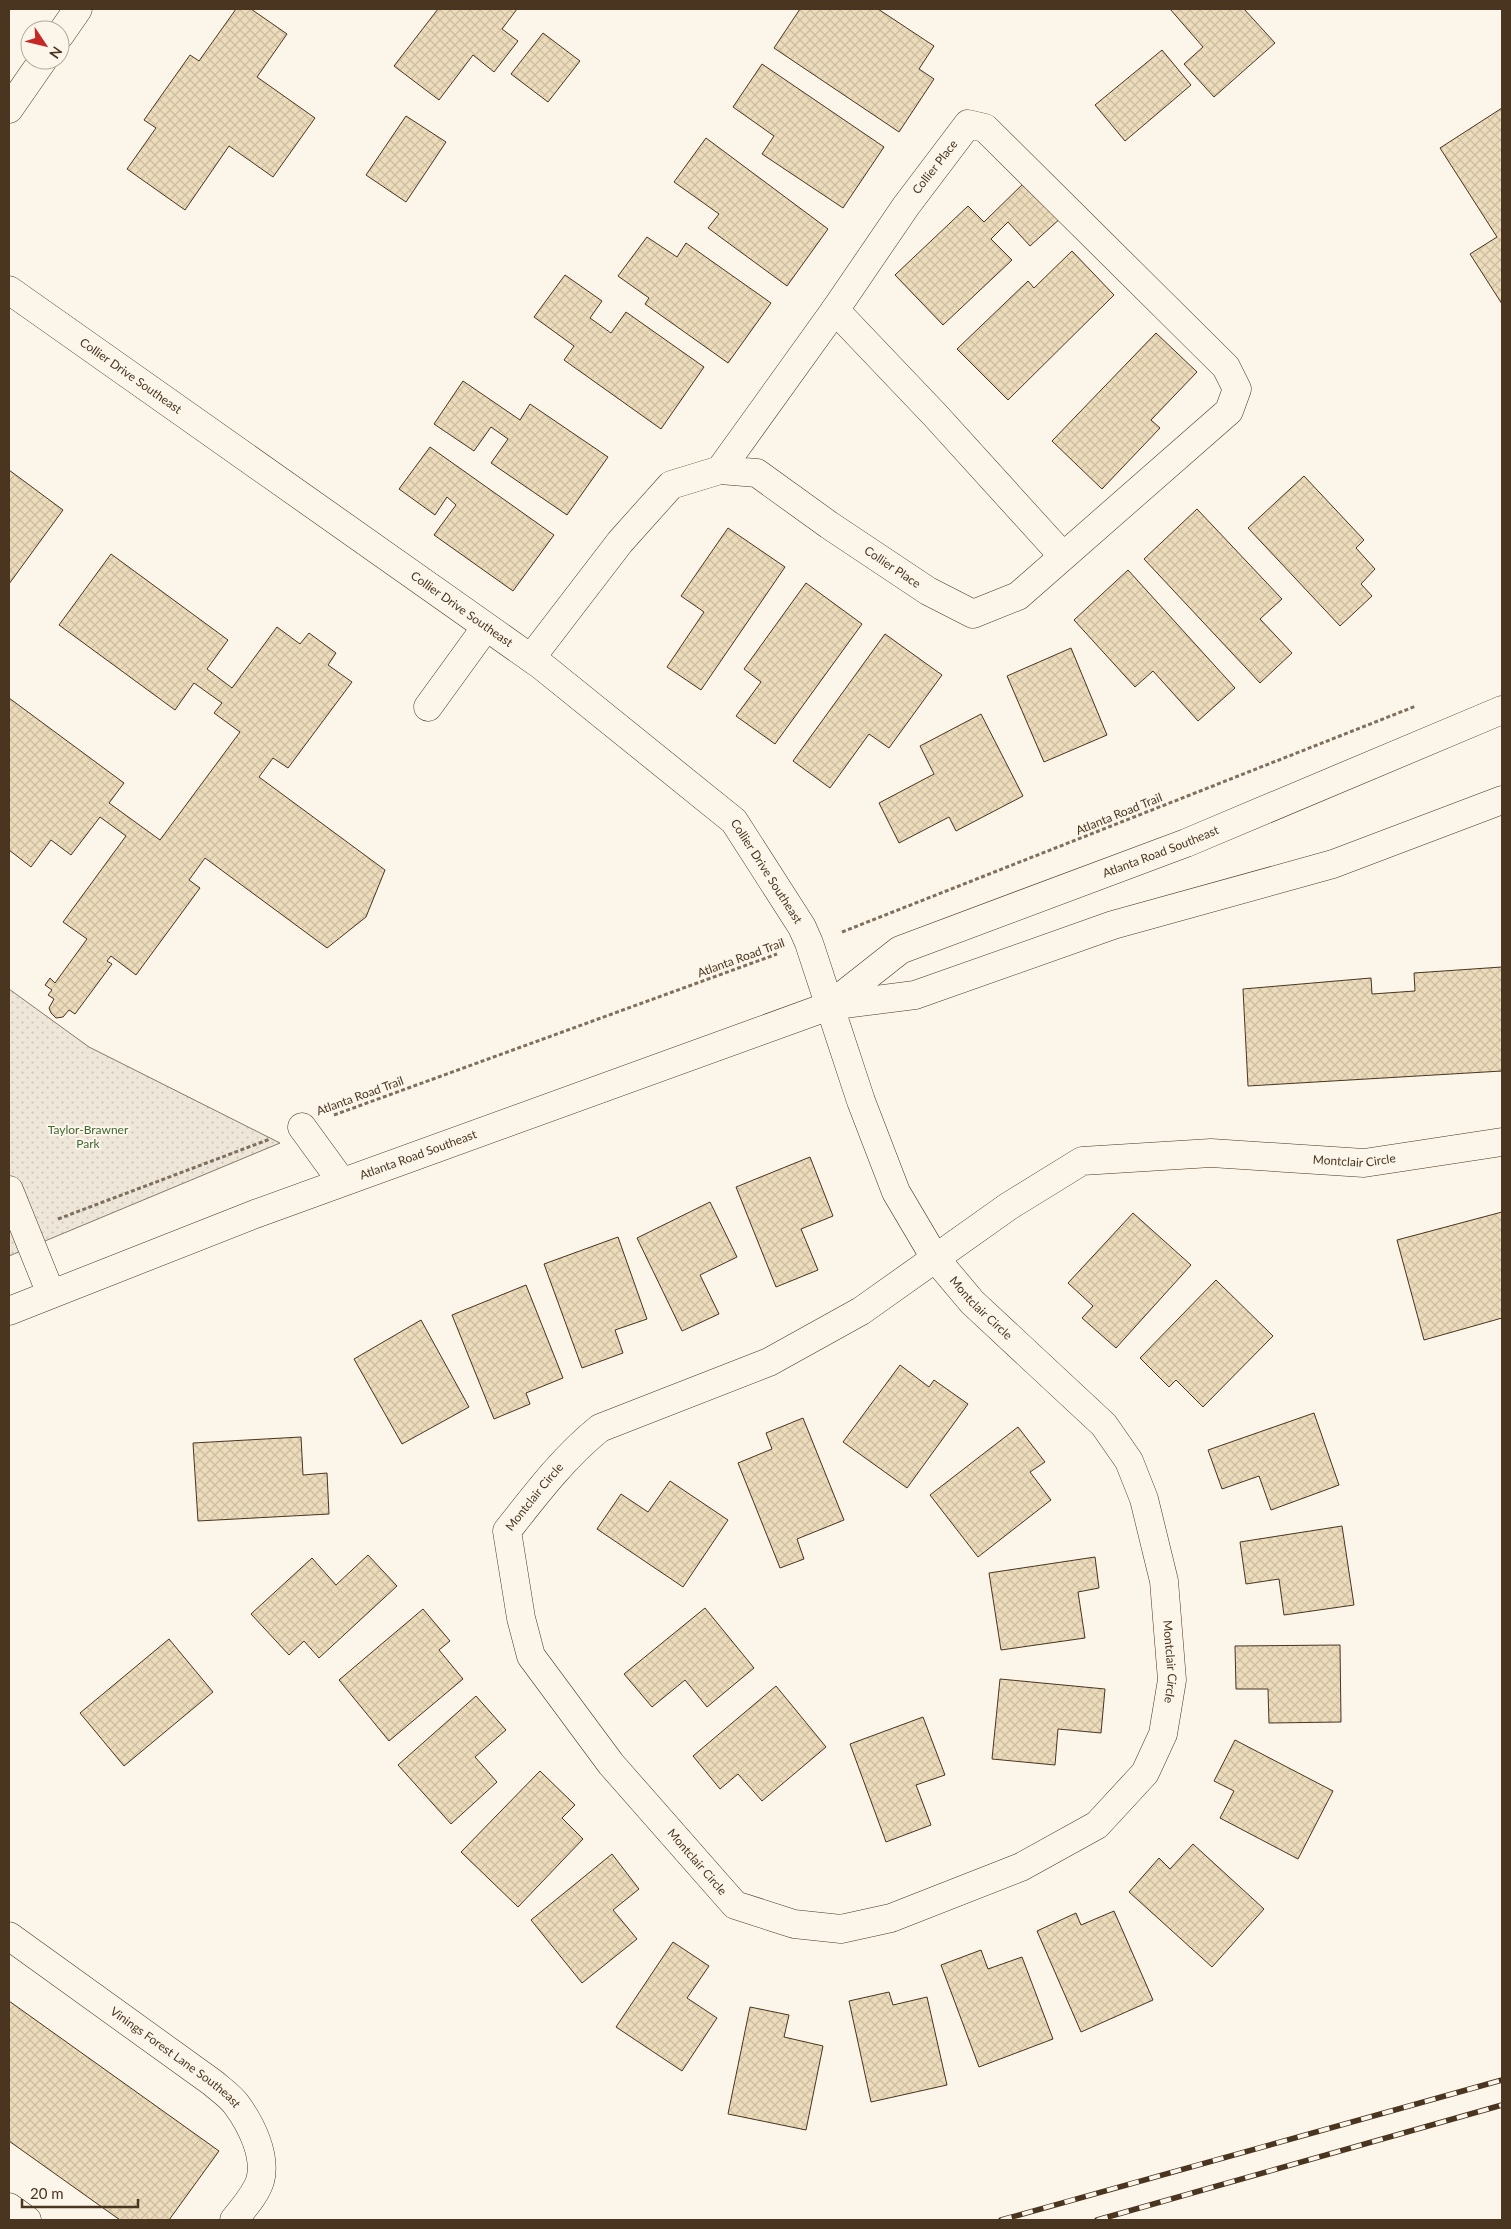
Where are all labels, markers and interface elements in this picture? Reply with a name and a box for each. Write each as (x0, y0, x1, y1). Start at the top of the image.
north arrow (20, 20, 70, 70)
text: N (46, 43, 66, 62)
street label: Collier Place (909, 137, 960, 197)
street label: Collier Drive Southeast (77, 334, 186, 417)
street label: Collier Place (862, 543, 924, 591)
street label: Collier Drive Southeast (408, 568, 516, 650)
street label: Atlanta Road Trail (1073, 789, 1164, 838)
street label: Collier Drive Southeast (728, 816, 806, 927)
street label: Atlanta Road Southeast (1100, 822, 1222, 881)
street label: Atlanta Road Trail (695, 935, 787, 980)
street label: Atlanta Road Trail (314, 1073, 406, 1118)
park label: Taylor-Brawner Park (48, 1122, 129, 1151)
street label: Atlanta Road Southeast (357, 1126, 479, 1182)
street label: Montclair Circle (1312, 1150, 1397, 1170)
street label: Montclair Circle (947, 1273, 1016, 1343)
street label: Montclair Circle (502, 1460, 566, 1534)
street label: Montclair Circle (1160, 1620, 1180, 1704)
street label: Montclair Circle (664, 1825, 730, 1898)
street label: Vinings Forest Lane Southeast (108, 2003, 245, 2111)
scale bar (22, 2176, 139, 2208)
text: 20 m (30, 2184, 64, 2202)

